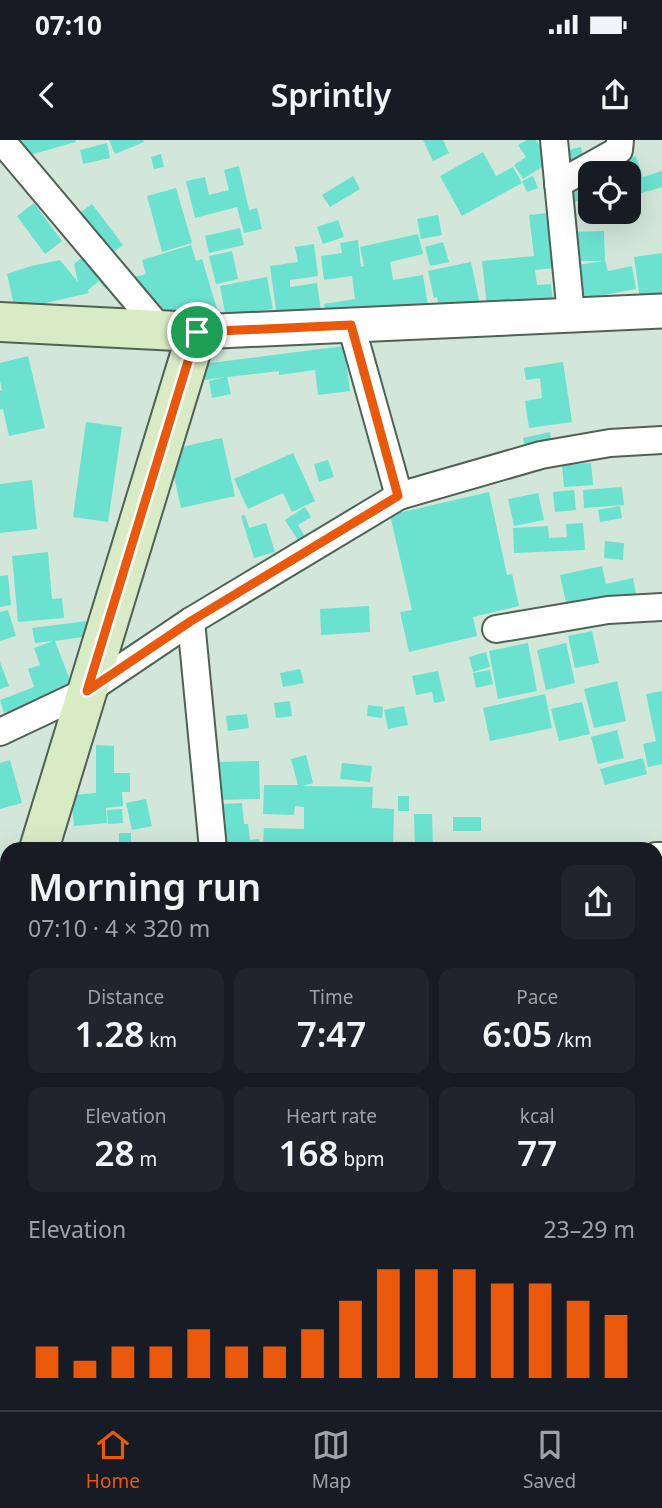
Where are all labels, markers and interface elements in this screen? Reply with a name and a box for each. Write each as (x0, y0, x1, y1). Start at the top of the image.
text: 07:10 (35, 7, 102, 43)
text: Sprintly (271, 73, 391, 116)
icon: back (28, 76, 66, 114)
icon: share (596, 76, 634, 114)
map controls (578, 161, 641, 224)
button: locate (578, 161, 641, 224)
pin (167, 302, 227, 362)
icon: arrive (178, 313, 216, 351)
text: Morning run (28, 860, 261, 912)
button: share (561, 865, 635, 939)
text: 07:10 · 4 × 320 m (28, 912, 210, 944)
text: Distance (87, 984, 164, 1010)
text: Time (310, 984, 353, 1010)
text: Pace (516, 984, 558, 1010)
text: 1.28 (75, 1010, 144, 1057)
text: 7:47 (297, 1010, 366, 1057)
text: 6:05 (482, 1010, 552, 1057)
text: km (144, 1027, 177, 1053)
text: /km (552, 1027, 592, 1053)
text: Elevation (85, 1103, 166, 1129)
text: Heart rate (286, 1103, 377, 1129)
text: kcal (520, 1103, 555, 1129)
text: 28 (94, 1129, 134, 1176)
text: 168 (278, 1129, 338, 1176)
text: 77 (517, 1129, 557, 1176)
text: m (134, 1146, 157, 1172)
text: bpm (338, 1146, 385, 1172)
text: Elevation (28, 1213, 126, 1245)
text: 23–29 m (543, 1213, 635, 1245)
tab: Home (86, 1426, 140, 1494)
tab: Map (312, 1426, 351, 1494)
tab: Saved (523, 1426, 576, 1494)

